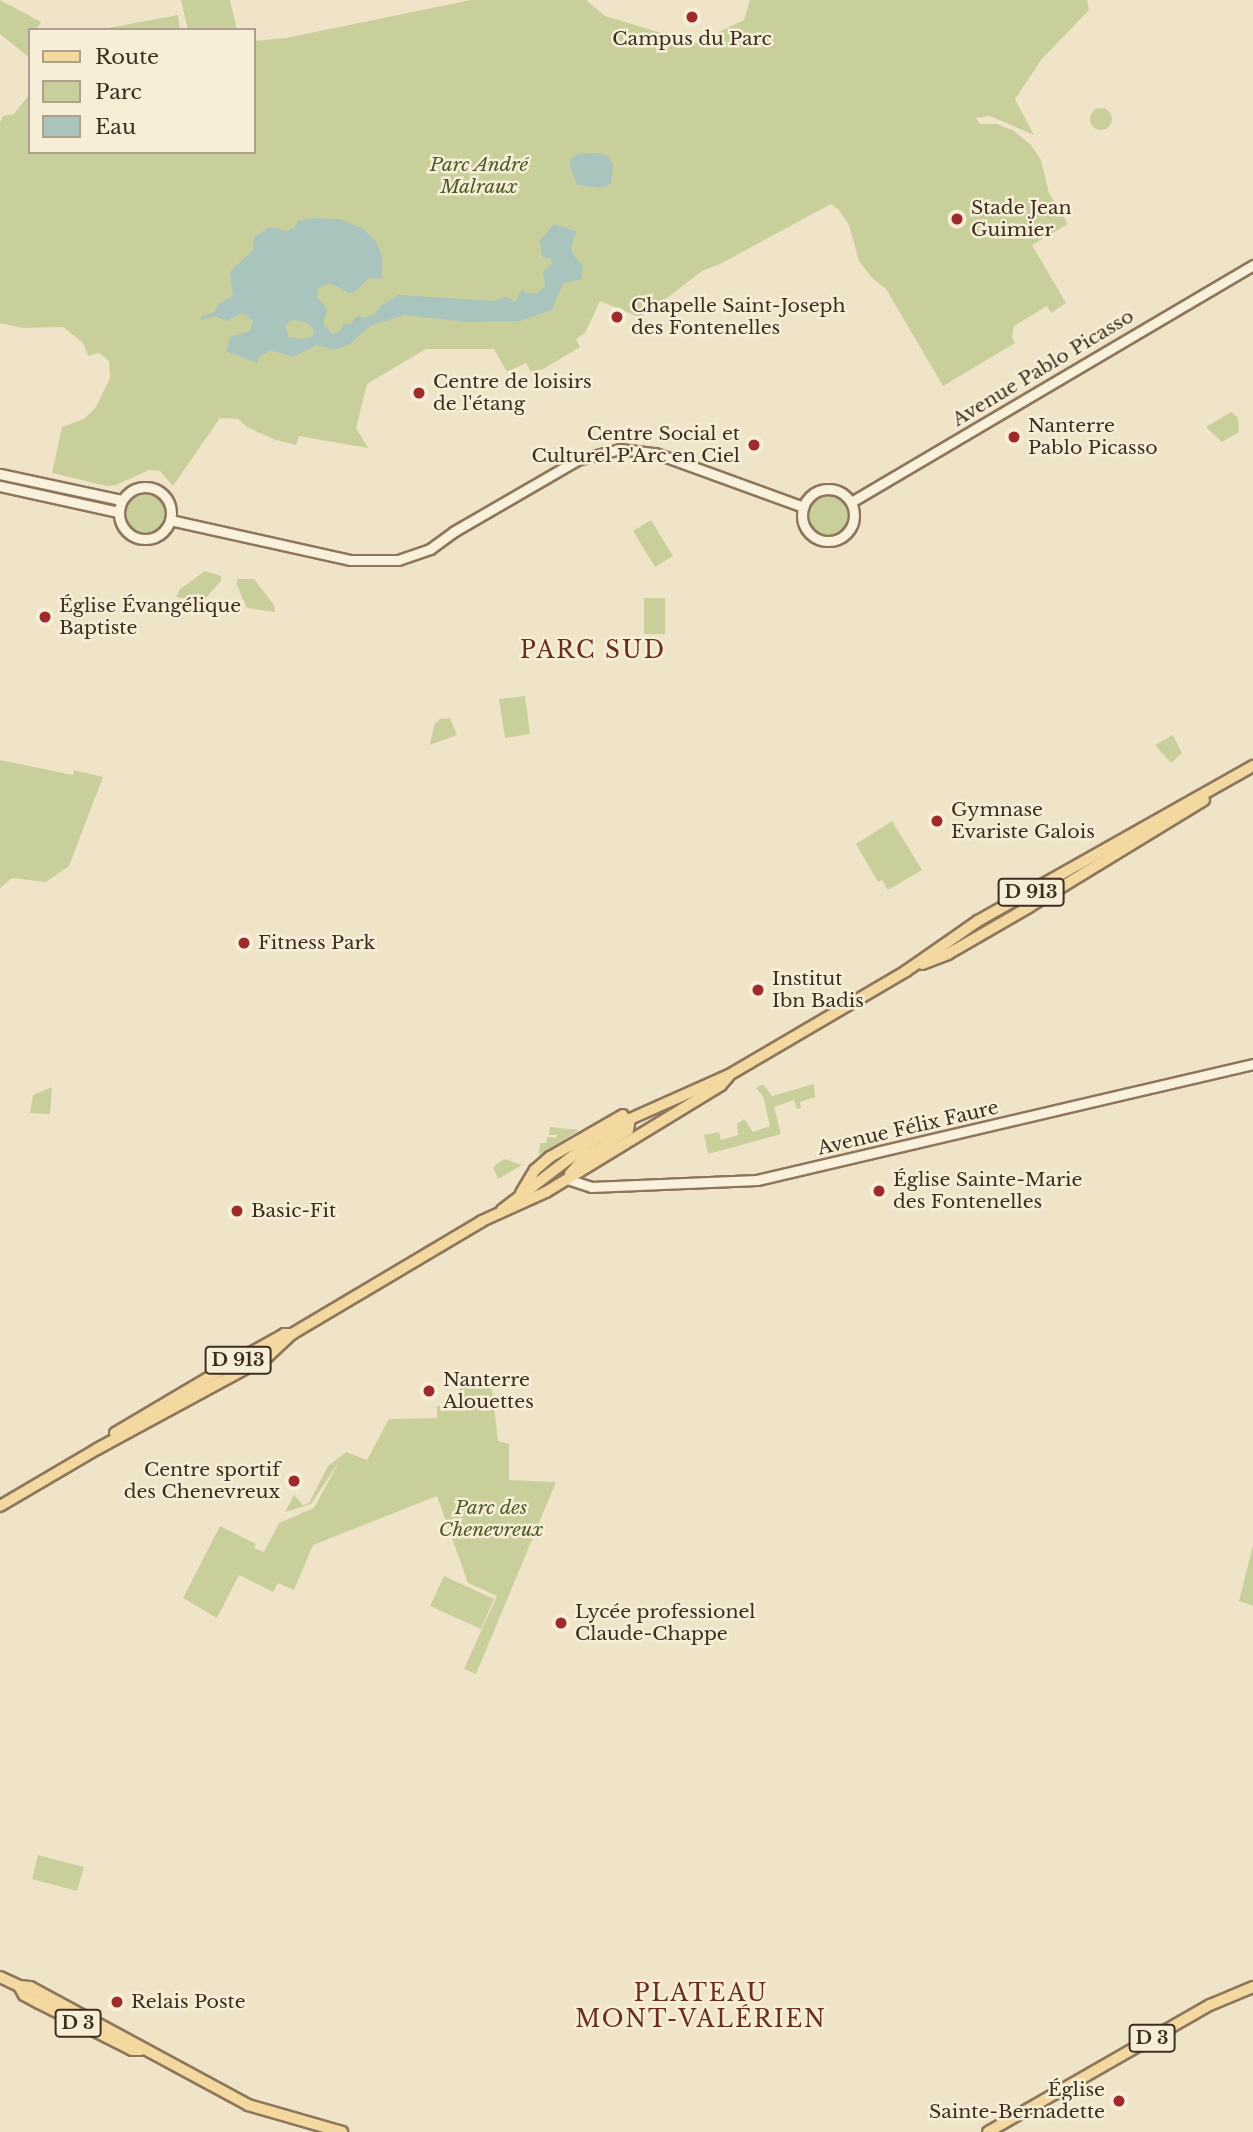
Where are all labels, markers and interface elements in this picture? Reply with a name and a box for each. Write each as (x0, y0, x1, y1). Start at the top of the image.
marker: Campus du Parc (684, 9, 700, 25)
legend (28, 28, 256, 154)
place label: Campus du Parc (612, 28, 772, 50)
text: Route (95, 44, 159, 70)
text: Parc (95, 79, 142, 105)
text: Eau (95, 114, 136, 140)
park label: Parc André Malraux (429, 154, 529, 198)
place label: Stade Jean Guimier (971, 197, 1072, 241)
marker: Stade Jean Guimier (949, 211, 965, 227)
place label: Chapelle Saint-Joseph des Fontenelles (631, 295, 846, 339)
street label: Avenue Pablo Picasso (948, 305, 1138, 431)
marker: Chapelle Saint-Joseph des Fontenelles (609, 309, 625, 325)
place label: Centre de loisirs de l'étang (433, 371, 592, 415)
marker: Centre de loisirs de l'étang (411, 385, 427, 401)
place label: Nanterre Pablo Picasso (1028, 415, 1158, 459)
place label: Centre Social et Culturel P'Arc en Ciel (531, 423, 740, 467)
marker: Nanterre Pablo Picasso (1006, 429, 1022, 445)
marker: Centre Social et Culturel P'Arc en Ciel (746, 437, 762, 453)
place label: Église Évangélique Baptiste (59, 595, 241, 639)
marker: Église Évangélique Baptiste (37, 609, 53, 625)
district label: PARC SUD (521, 636, 665, 664)
place label: Gymnase Evariste Galois (951, 799, 1095, 843)
marker: Gymnase Evariste Galois (929, 813, 945, 829)
road number: D 913 (996, 878, 1066, 906)
place label: Fitness Park (258, 932, 375, 954)
marker: Fitness Park (236, 935, 252, 951)
place label: Institut Ibn Badis (772, 968, 864, 1012)
marker: Institut Ibn Badis (750, 982, 766, 998)
street label: Avenue Félix Faure (815, 1096, 1001, 1160)
place label: Église Sainte-Marie des Fontenelles (893, 1169, 1082, 1213)
marker: Église Sainte-Marie des Fontenelles (871, 1183, 887, 1199)
place label: Basic-Fit (251, 1200, 336, 1222)
marker: Basic-Fit (229, 1203, 245, 1219)
road number: D 913 (203, 1345, 273, 1374)
place label: Nanterre Alouettes (443, 1369, 534, 1413)
marker: Nanterre Alouettes (421, 1383, 437, 1399)
place label: Centre sportif des Chenevreux (124, 1459, 280, 1503)
marker: Centre sportif des Chenevreux (286, 1473, 302, 1489)
park label: Parc des Chenevreux (439, 1497, 543, 1541)
place label: Lycée professionel Claude-Chappe (575, 1601, 756, 1645)
marker: Lycée professionel Claude-Chappe (553, 1615, 569, 1631)
district label: PLATEAU MONT-VALÉRIEN (577, 1979, 825, 2033)
place label: Relais Poste (131, 1991, 246, 2013)
marker: Relais Poste (109, 1994, 125, 2010)
road number: D 3 (54, 2008, 102, 2038)
road number: D 3 (1128, 2024, 1176, 2052)
place label: Église Sainte-Bernadette (929, 2079, 1105, 2123)
marker: Église Sainte-Bernadette (1111, 2093, 1127, 2109)

